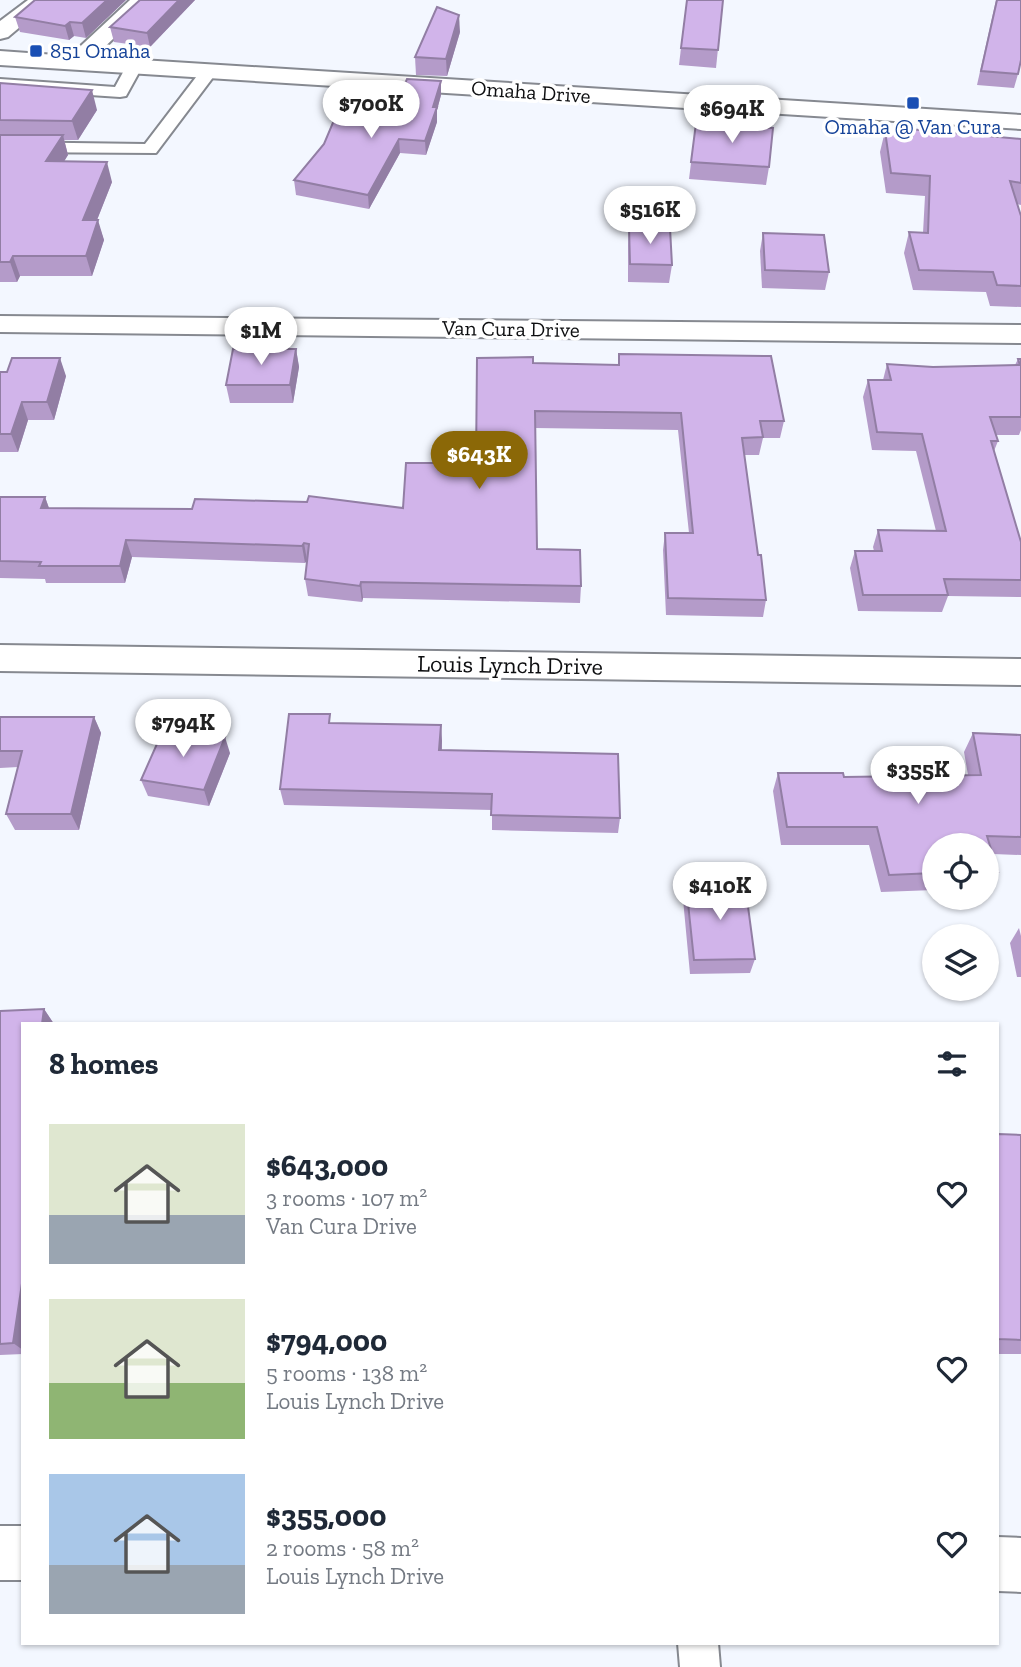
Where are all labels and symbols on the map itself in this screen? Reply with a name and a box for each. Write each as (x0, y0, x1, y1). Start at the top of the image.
place label: 851 Omaha (50, 38, 150, 63)
marker: 851 Omaha (28, 43, 44, 59)
street label: Omaha Drive (470, 75, 592, 108)
pin: $700K (322, 80, 420, 140)
pin: $694K (683, 86, 781, 145)
marker: Omaha @ Van Cura (905, 95, 921, 111)
place label: Omaha @ Van Cura (825, 114, 1001, 139)
pin: $516K (601, 187, 699, 246)
pin: $1M (227, 308, 295, 367)
street label: Van Cura Drive (441, 315, 580, 342)
pin: $643K (430, 432, 528, 491)
street label: Louis Lynch Drive (417, 648, 603, 681)
pin: $794K (134, 700, 232, 759)
pin: $355K (869, 746, 967, 806)
pin: $410K (671, 862, 769, 922)

